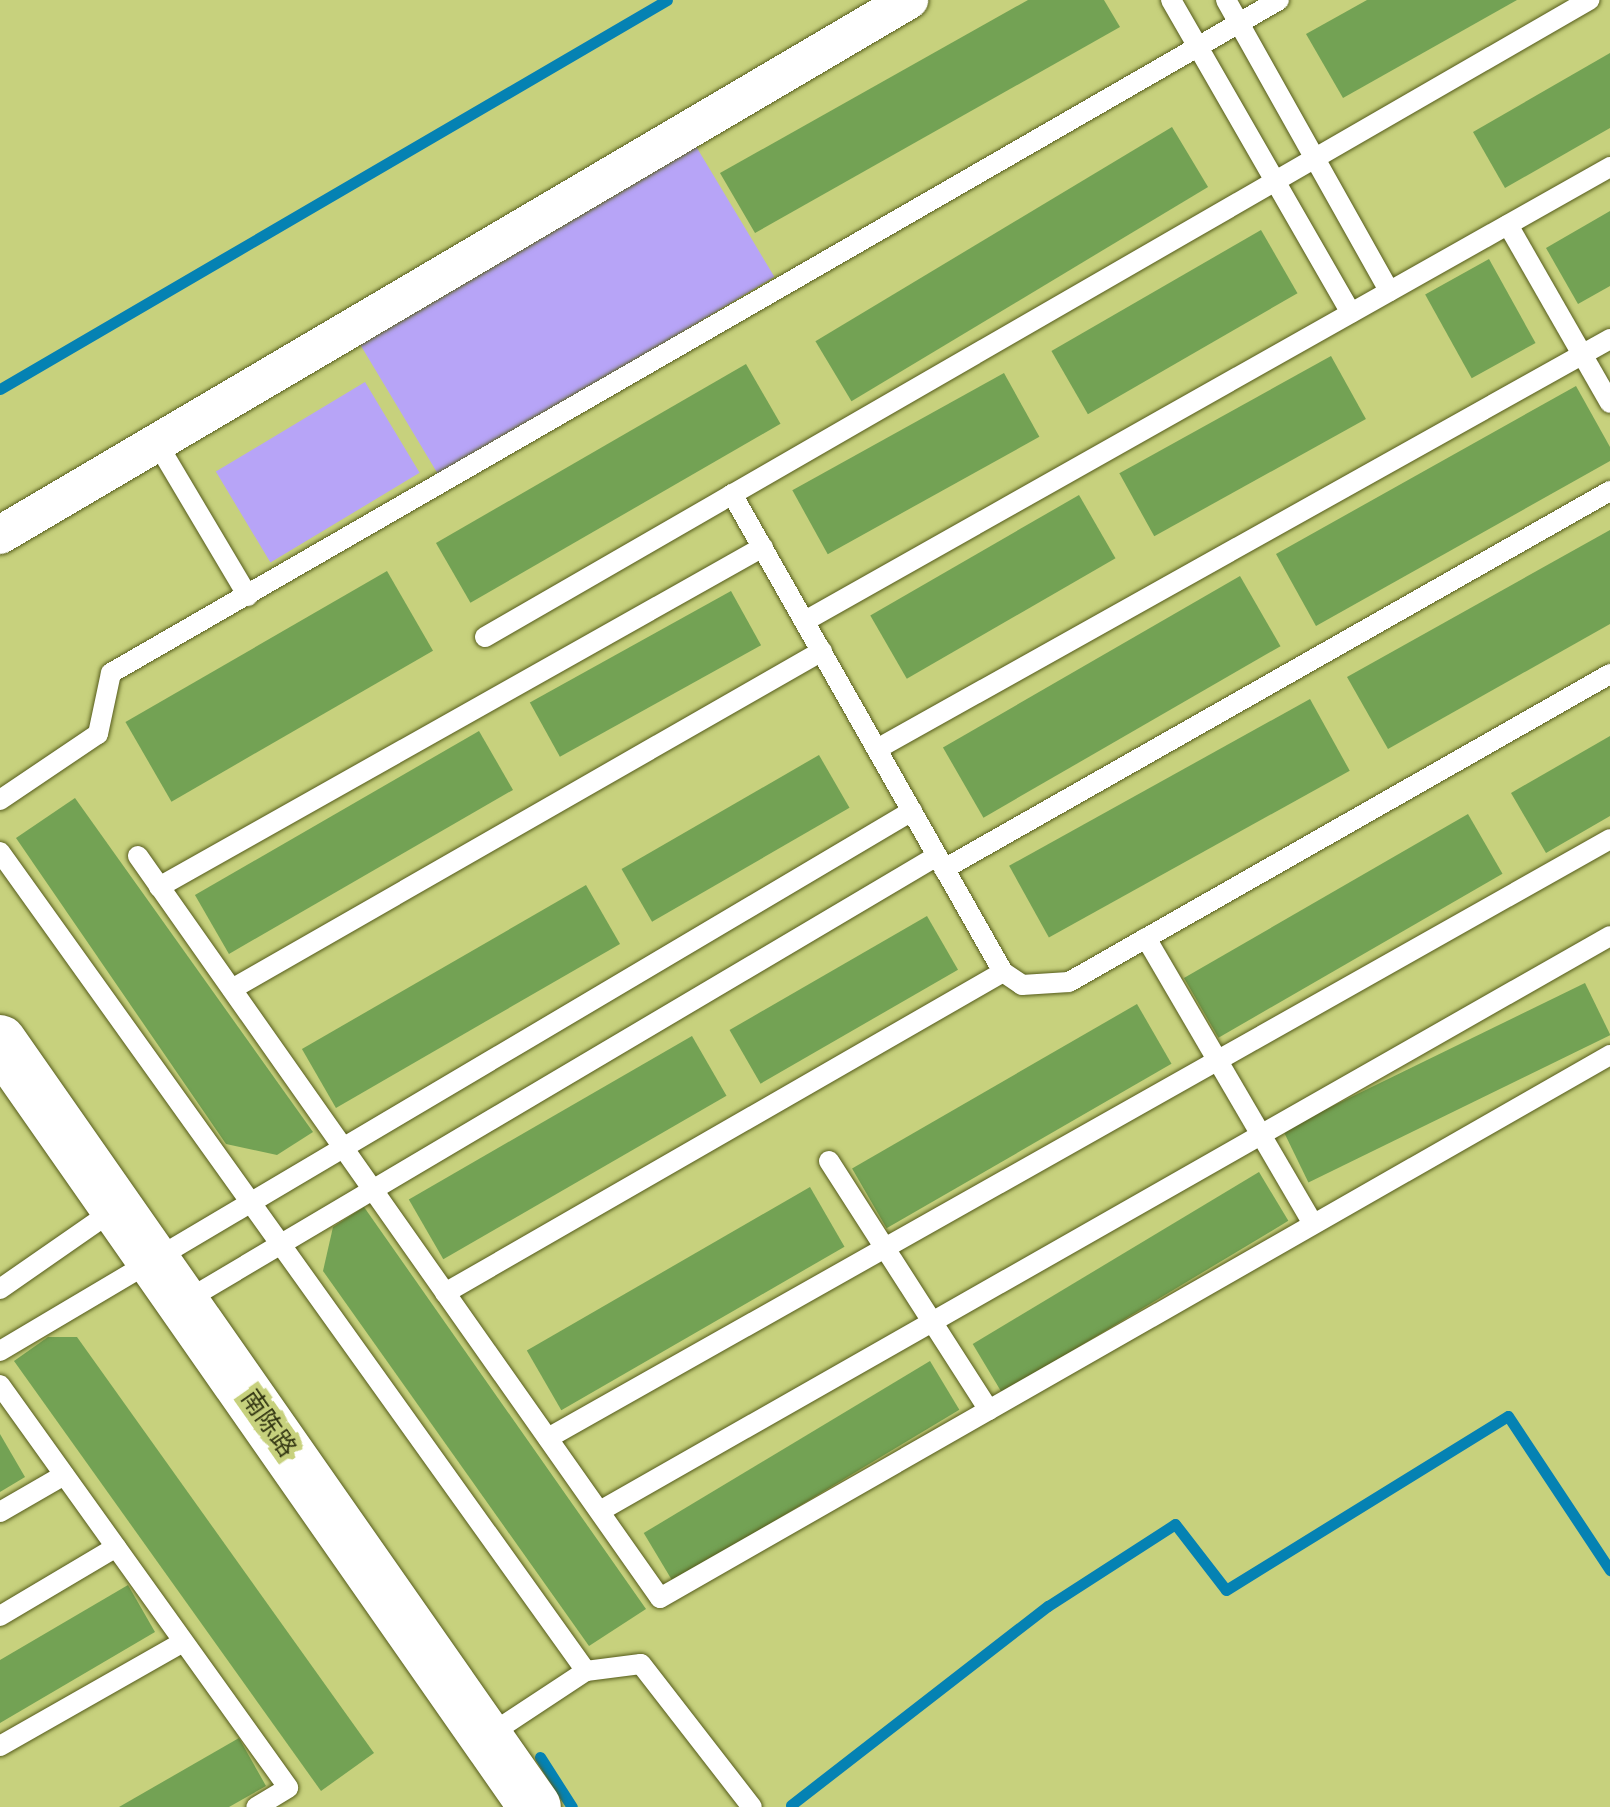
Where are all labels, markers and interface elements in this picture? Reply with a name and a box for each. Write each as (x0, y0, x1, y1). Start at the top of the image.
street label: 南陈路 (235, 1384, 303, 1462)

